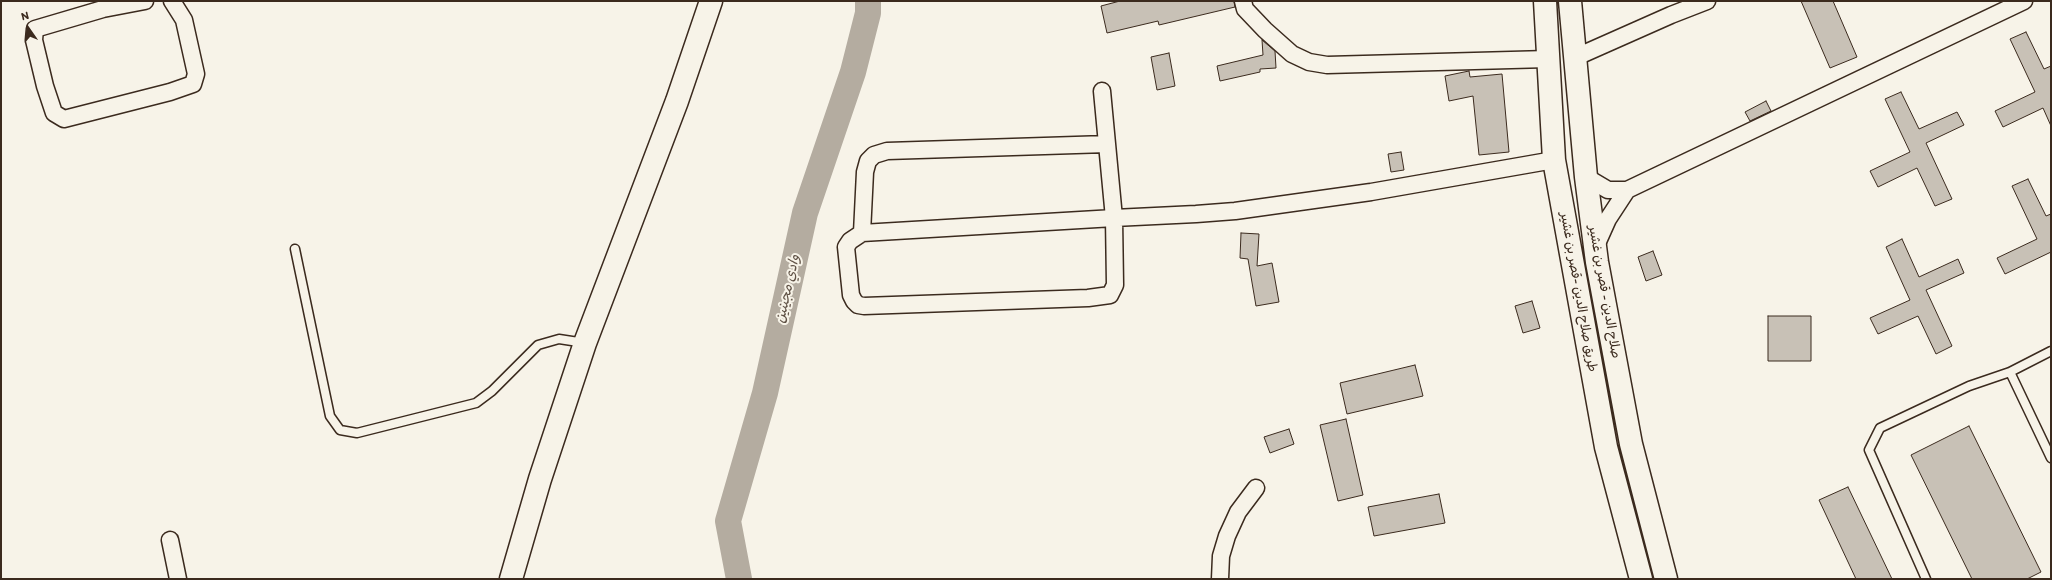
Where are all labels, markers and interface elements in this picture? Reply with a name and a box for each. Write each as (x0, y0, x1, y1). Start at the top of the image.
north arrow (8, 8, 48, 48)
text: N (20, 9, 30, 23)
street label: طريق صلاح الدين -قصر بن غشير (1556, 211, 1600, 373)
street label: صلاح الدين - قصر بن غشير (1585, 224, 1623, 360)
water label: وادي مجينين (772, 253, 804, 325)

